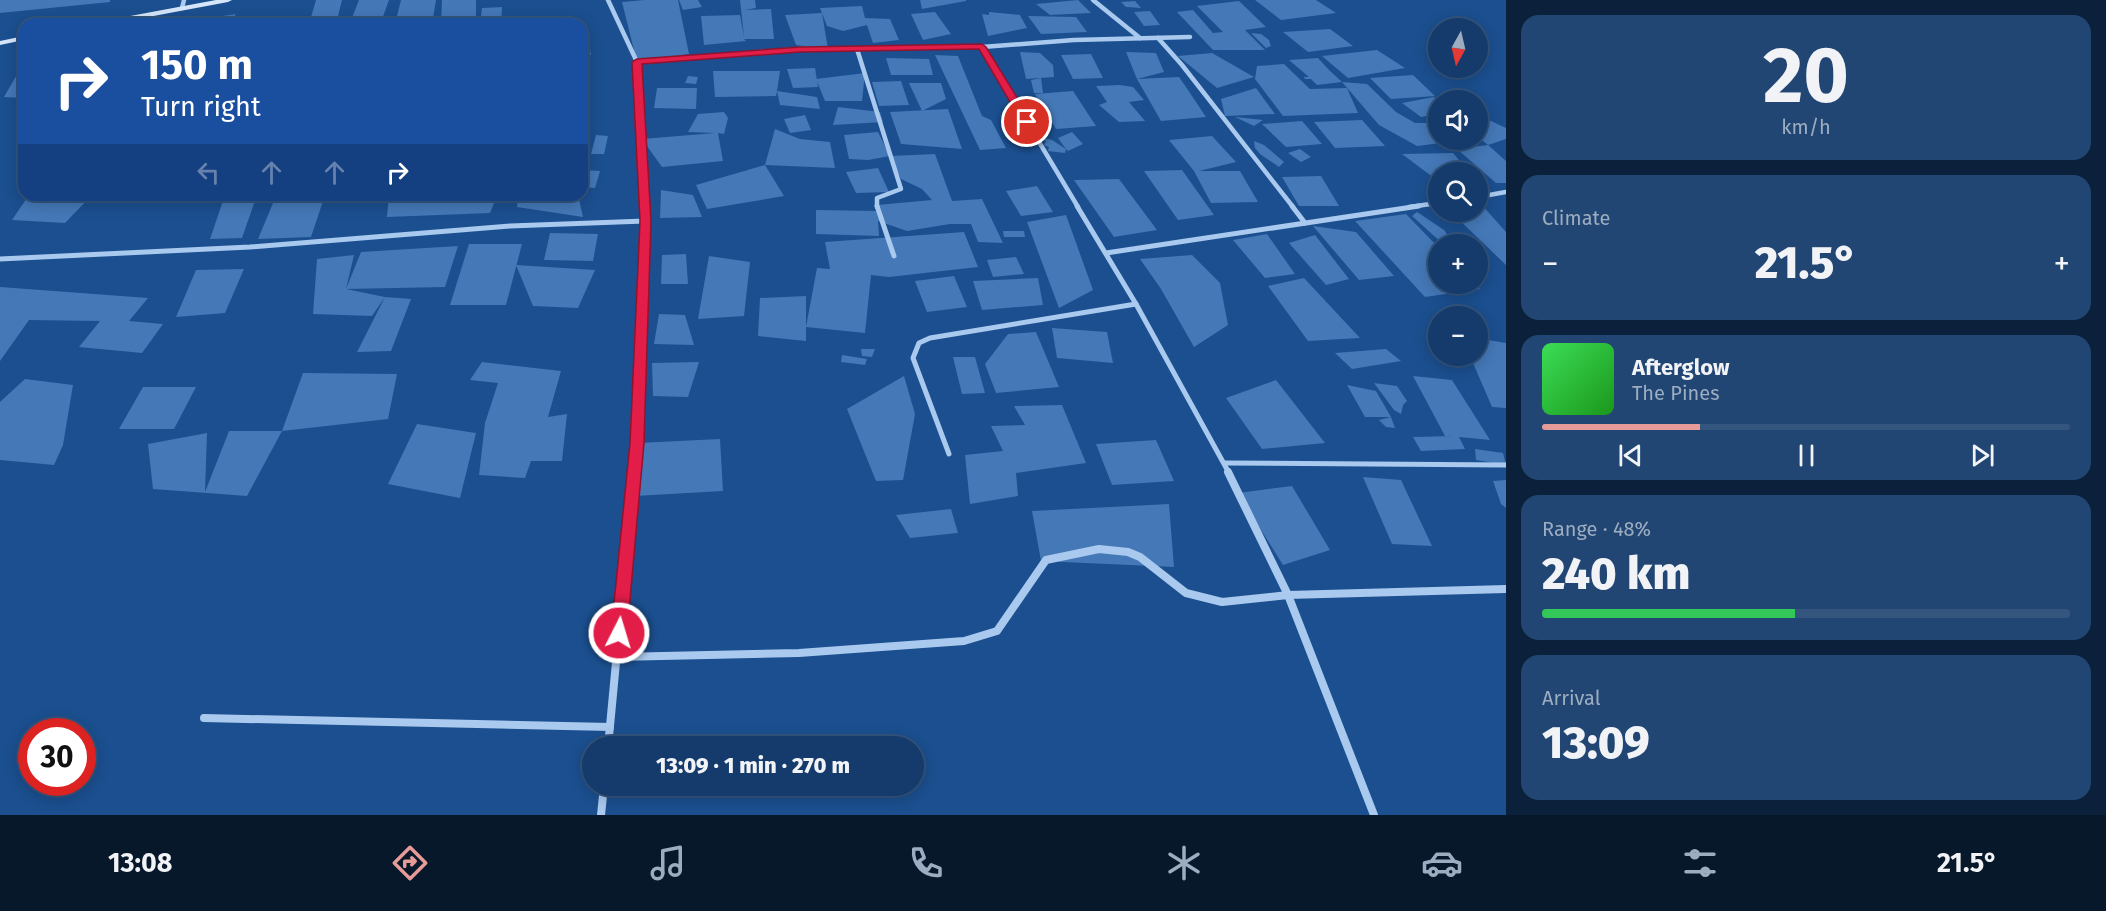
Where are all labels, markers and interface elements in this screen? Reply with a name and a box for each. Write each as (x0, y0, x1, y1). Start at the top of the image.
north arrow (1428, 18, 1488, 78)
map controls (1428, 18, 1488, 366)
text: 20 (1763, 29, 1849, 123)
text: 150 m (141, 40, 253, 90)
icon: right (42, 42, 120, 120)
button: sound (1428, 90, 1488, 150)
text: Turn right (141, 91, 261, 123)
pin (1001, 96, 1052, 147)
icon: arrive (1010, 105, 1043, 138)
text: km/h (1781, 115, 1831, 139)
icon: left (192, 156, 225, 189)
icon: ahead (255, 156, 288, 189)
icon: ahead (318, 156, 351, 189)
icon: right (381, 156, 414, 189)
button: search (1428, 162, 1488, 222)
text: Climate (1542, 206, 1610, 230)
button: + (1428, 234, 1488, 294)
text: 21.5° (1755, 236, 1857, 290)
text: − (1542, 244, 1559, 284)
text: + (2054, 244, 2070, 284)
button: − (1428, 306, 1488, 366)
text: Afterglow (1632, 354, 1729, 381)
text: The Pines (1632, 381, 1719, 405)
icon: previous (1614, 439, 1647, 472)
icon: pause (1790, 439, 1823, 472)
icon: next (1966, 439, 1999, 472)
text: Range · 48% (1542, 517, 1651, 541)
text: 240 km (1542, 547, 1690, 601)
position arrow (587, 601, 651, 665)
text: Arrival (1542, 686, 1601, 710)
text: 13:09 (1542, 716, 1650, 770)
speed limit sign: 30 (18, 718, 96, 796)
text: 13:09 · 1 min · 270 m (656, 752, 850, 779)
icon: directions (389, 842, 431, 884)
icon: music (647, 842, 689, 884)
icon: phone (905, 842, 947, 884)
icon: climate (1163, 842, 1205, 884)
icon: car (1421, 842, 1463, 884)
icon: filters (1679, 842, 1721, 884)
text: 13:08 (108, 847, 173, 879)
text: 21.5° (1937, 847, 1998, 879)

